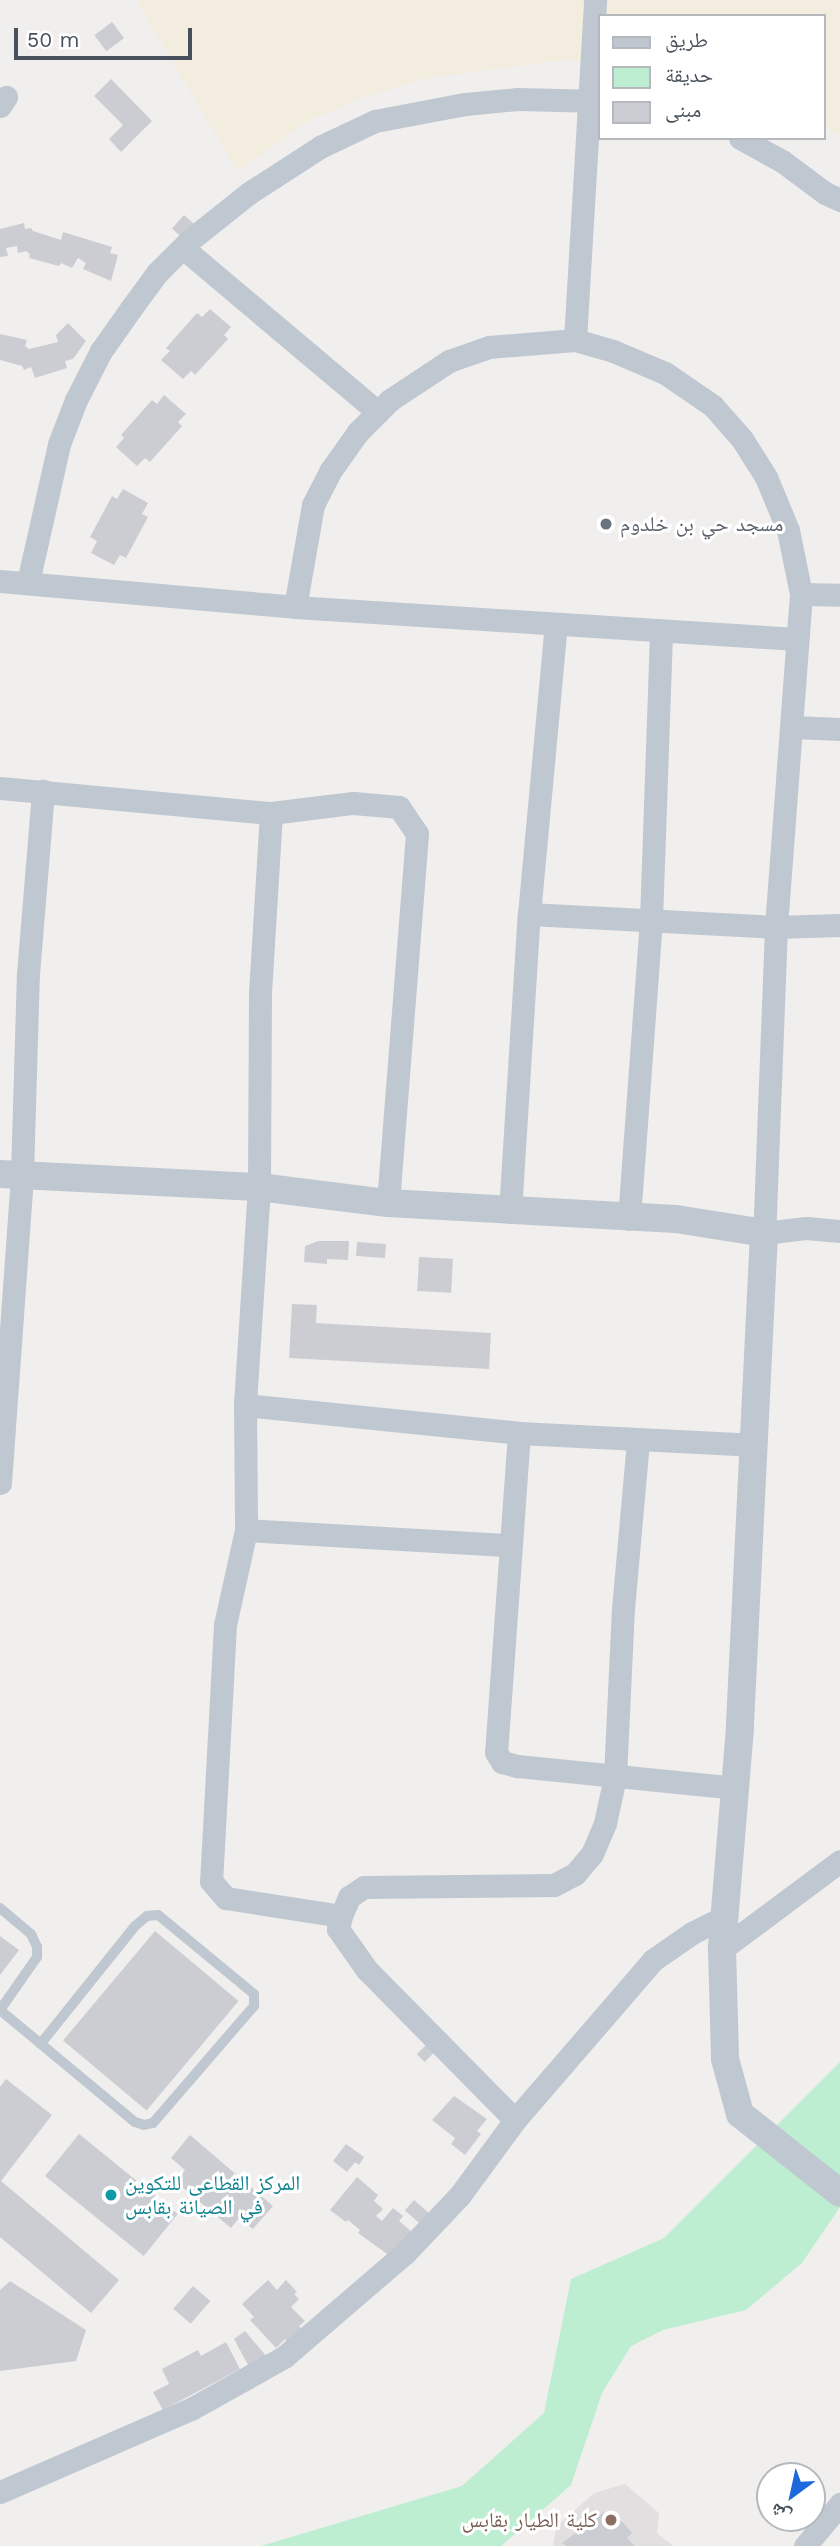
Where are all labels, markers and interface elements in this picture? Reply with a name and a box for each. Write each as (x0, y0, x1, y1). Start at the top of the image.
scale bar (18, 14, 196, 58)
legend (598, 14, 826, 140)
text: 50 m (27, 27, 79, 52)
text: طريق (665, 27, 708, 52)
text: حديقة (665, 62, 713, 87)
text: مبنى (665, 97, 701, 122)
place label: مسجد حي بن خلدوم (620, 511, 783, 537)
marker: مسجد حي بن خلدوم (598, 516, 614, 532)
place label: المركز القطاعى للتكوين في الصيانة بقابس (125, 2170, 300, 2220)
marker: المركز القطاعى للتكوين في الصيانة بقابس (103, 2187, 119, 2203)
north arrow (756, 2462, 826, 2532)
text: ش (766, 2498, 795, 2528)
place label: كلية الطيار بقابس (462, 2507, 597, 2533)
marker: كلية الطيار بقابس (603, 2512, 619, 2528)

